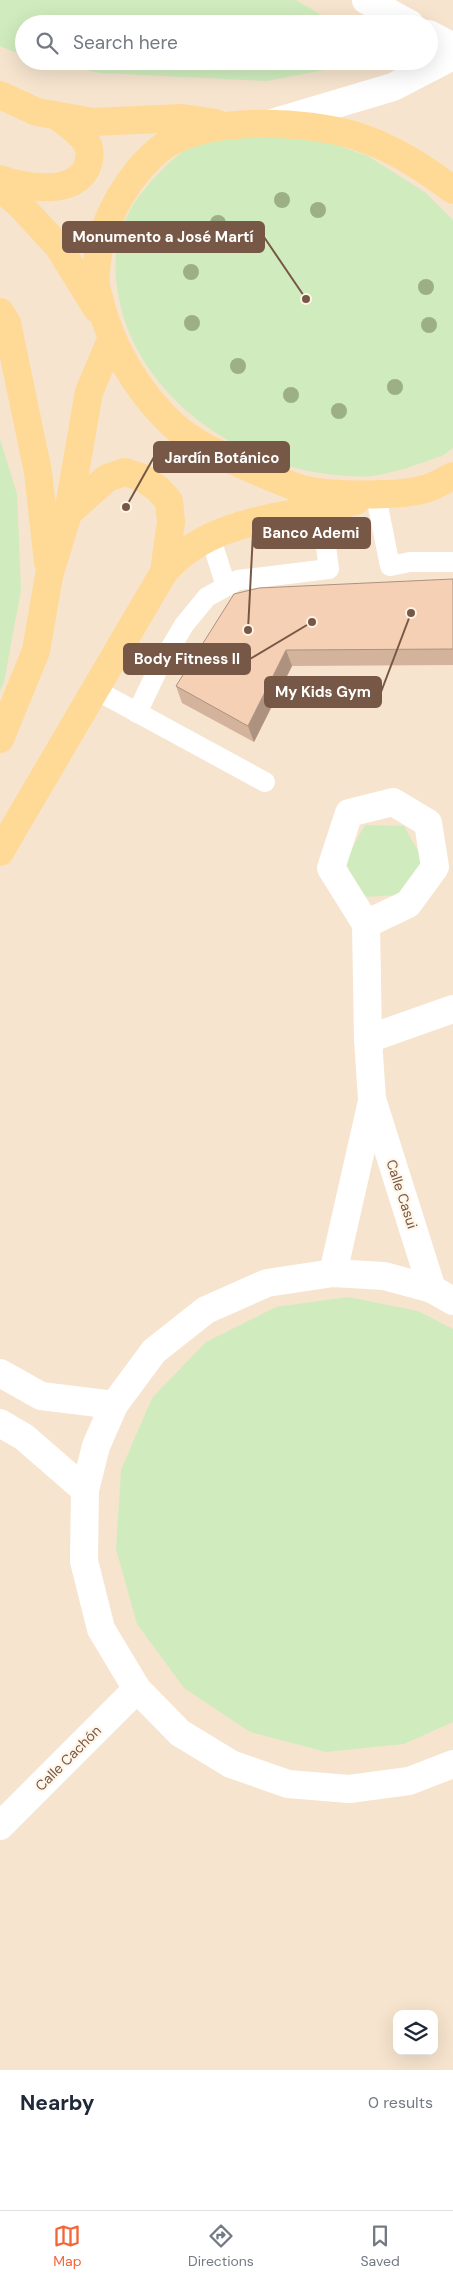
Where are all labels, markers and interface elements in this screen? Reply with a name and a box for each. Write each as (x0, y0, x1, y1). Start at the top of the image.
search box (15, 15, 438, 70)
icon: search (33, 29, 61, 57)
text: Search here (73, 30, 178, 55)
callout: Monumento a José Martí (63, 222, 264, 252)
text: Monumento a José Martí (72, 227, 254, 247)
callout: Jardín Botánico (154, 442, 289, 472)
text: Jardín Botánico (165, 448, 279, 468)
callout: Banco Ademi (253, 518, 370, 548)
text: Banco Ademi (263, 523, 359, 543)
callout: Body Fitness II (124, 644, 250, 674)
text: Body Fitness II (134, 649, 240, 669)
callout: My Kids Gym (265, 677, 381, 707)
text: My Kids Gym (275, 682, 371, 702)
street label: Calle Casui (382, 1157, 422, 1231)
street label: Calle Cachón (31, 1721, 105, 1795)
map controls (393, 2010, 438, 2055)
button: layers (393, 2010, 438, 2055)
text: Nearby (20, 2089, 94, 2117)
text: 0 results (368, 2092, 433, 2113)
tab: Map (53, 2222, 81, 2270)
tab: Directions (188, 2222, 254, 2270)
tab: Saved (360, 2222, 400, 2270)

